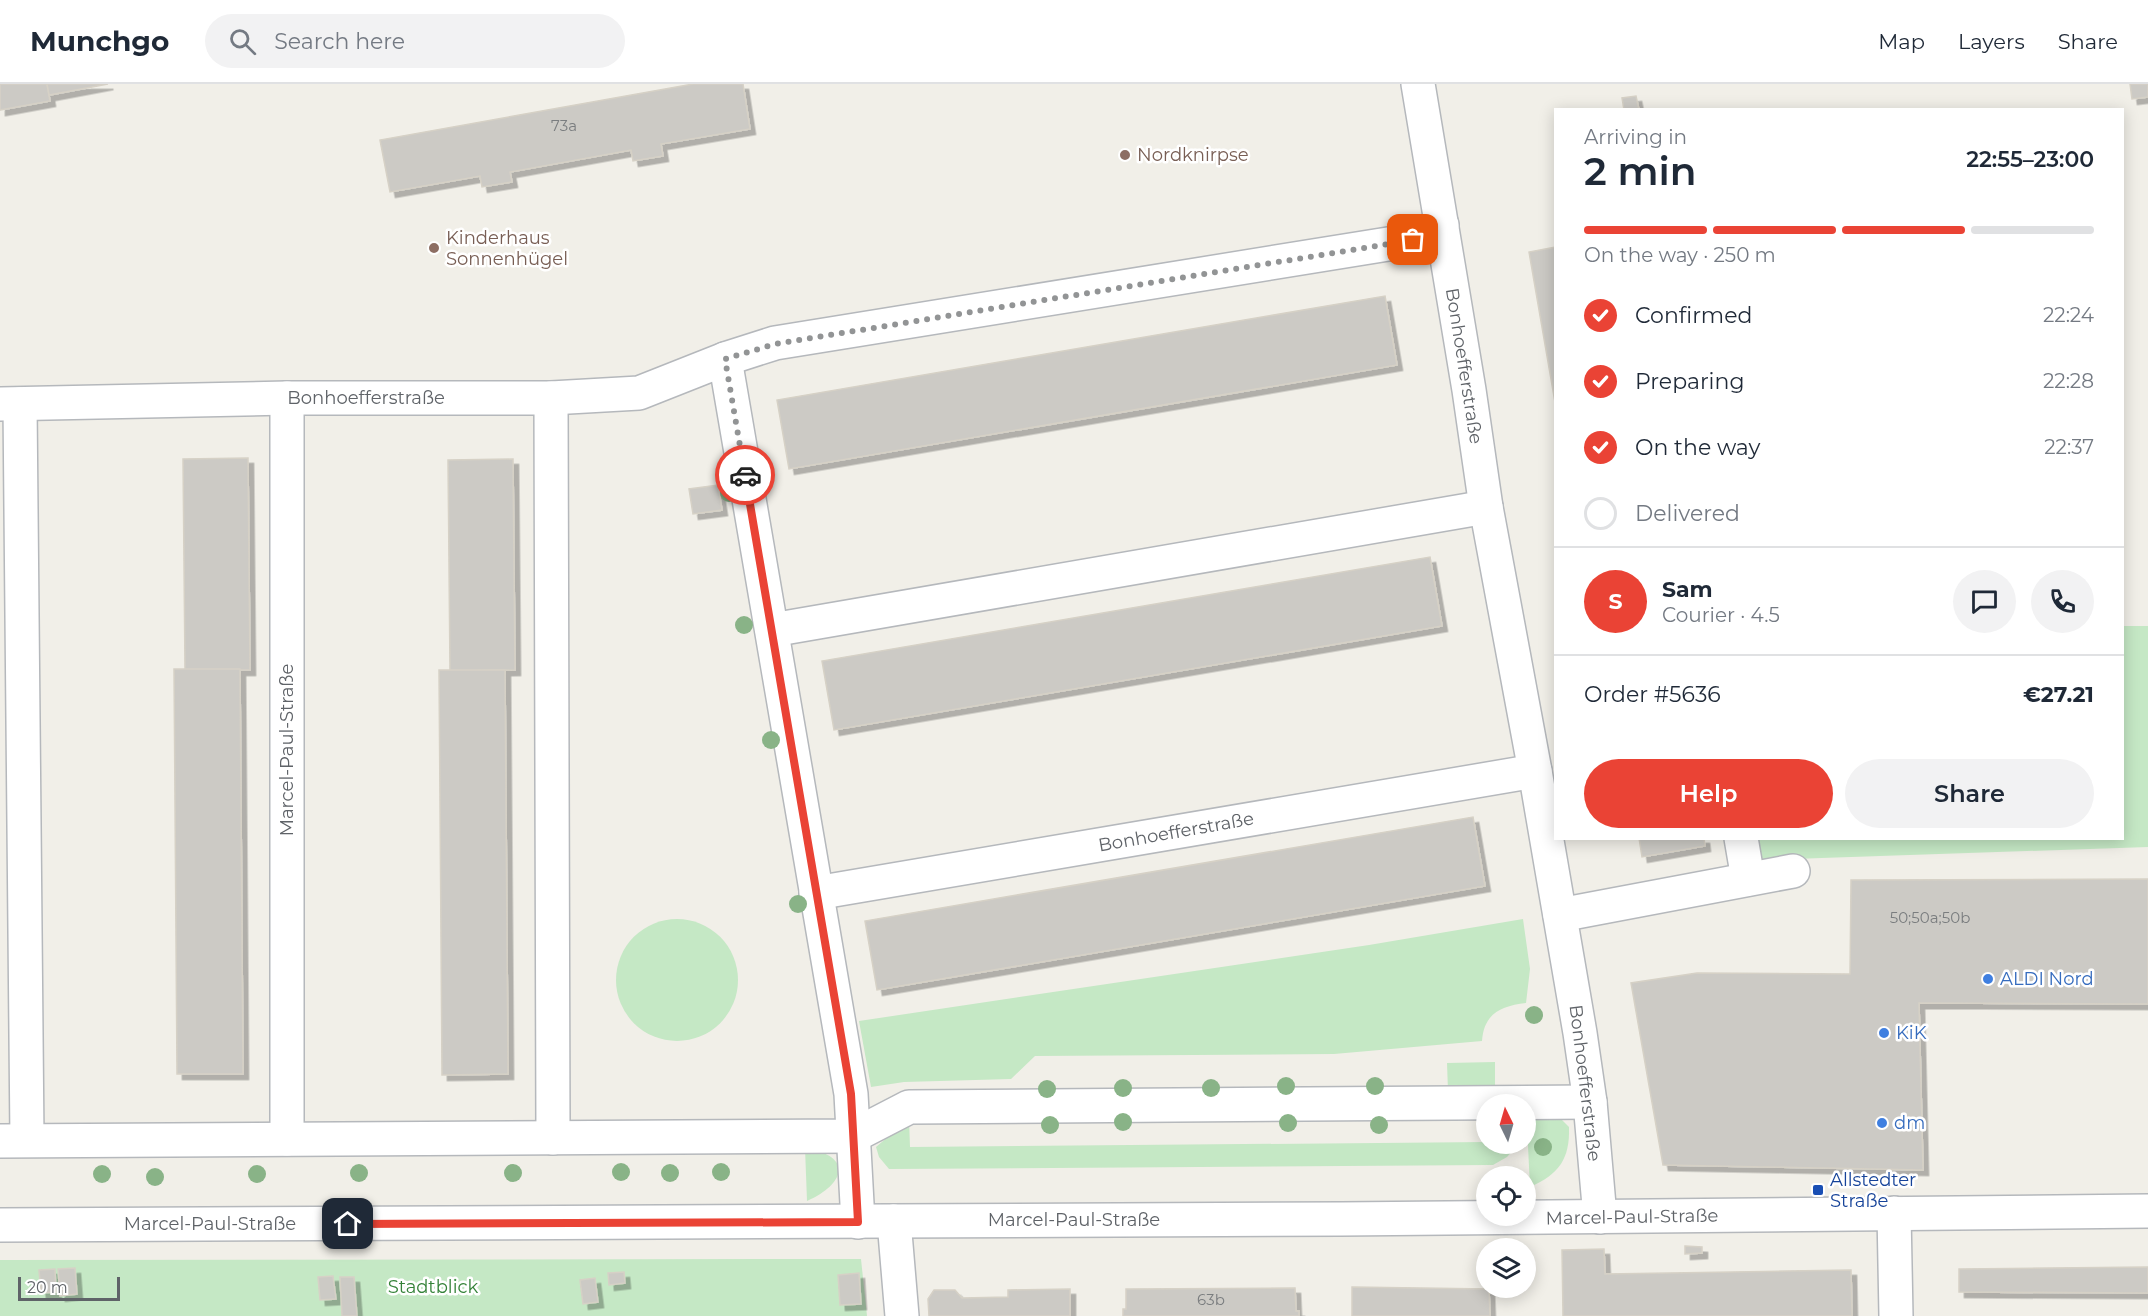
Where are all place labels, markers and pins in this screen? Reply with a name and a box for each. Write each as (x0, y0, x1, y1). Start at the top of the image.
place label: Nordknirpse (1137, 144, 1249, 166)
marker: Nordknirpse (1118, 148, 1132, 162)
pin (1387, 214, 1438, 265)
place label: Kinderhaus Sonnenhügel (446, 227, 568, 270)
marker: Kinderhaus Sonnenhügel (427, 241, 441, 255)
place label: ALDI Nord (2000, 968, 2094, 990)
marker: ALDI Nord (1981, 972, 1995, 986)
place label: KiK (1896, 1022, 1927, 1044)
marker: KiK (1877, 1026, 1891, 1040)
place label: dm (1894, 1112, 1925, 1134)
marker: dm (1875, 1116, 1889, 1130)
place label: Allstedter Straße (1830, 1169, 1916, 1212)
marker: Allstedter Straße (1811, 1183, 1825, 1197)
pin (322, 1198, 373, 1249)

